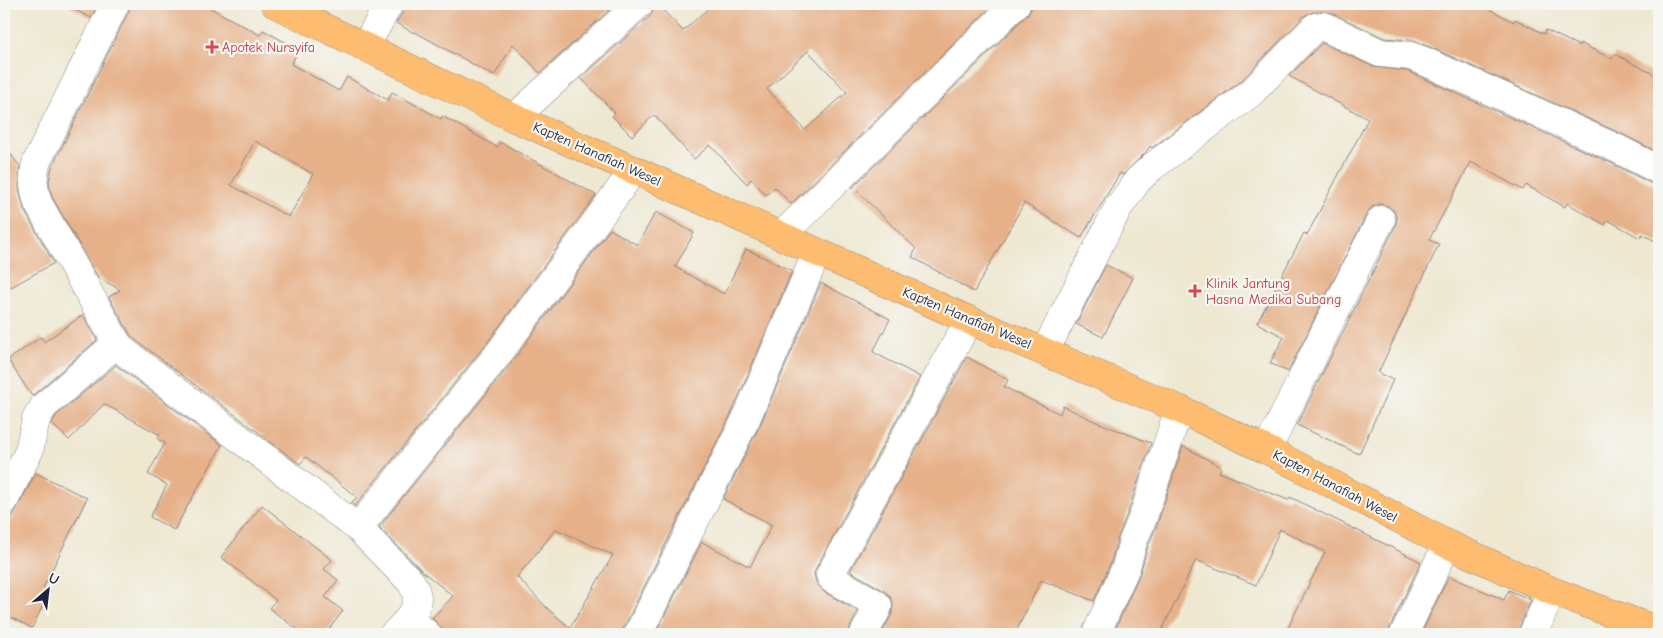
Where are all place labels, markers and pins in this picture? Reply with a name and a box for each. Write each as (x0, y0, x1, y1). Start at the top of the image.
place label: Apotek Nursyifa (222, 39, 315, 56)
marker: Apotek Nursyifa (206, 41, 218, 53)
place label: Klinik Jantung Hasna Medika Subang (1206, 275, 1341, 308)
marker: Klinik Jantung Hasna Medika Subang (1188, 284, 1202, 298)

